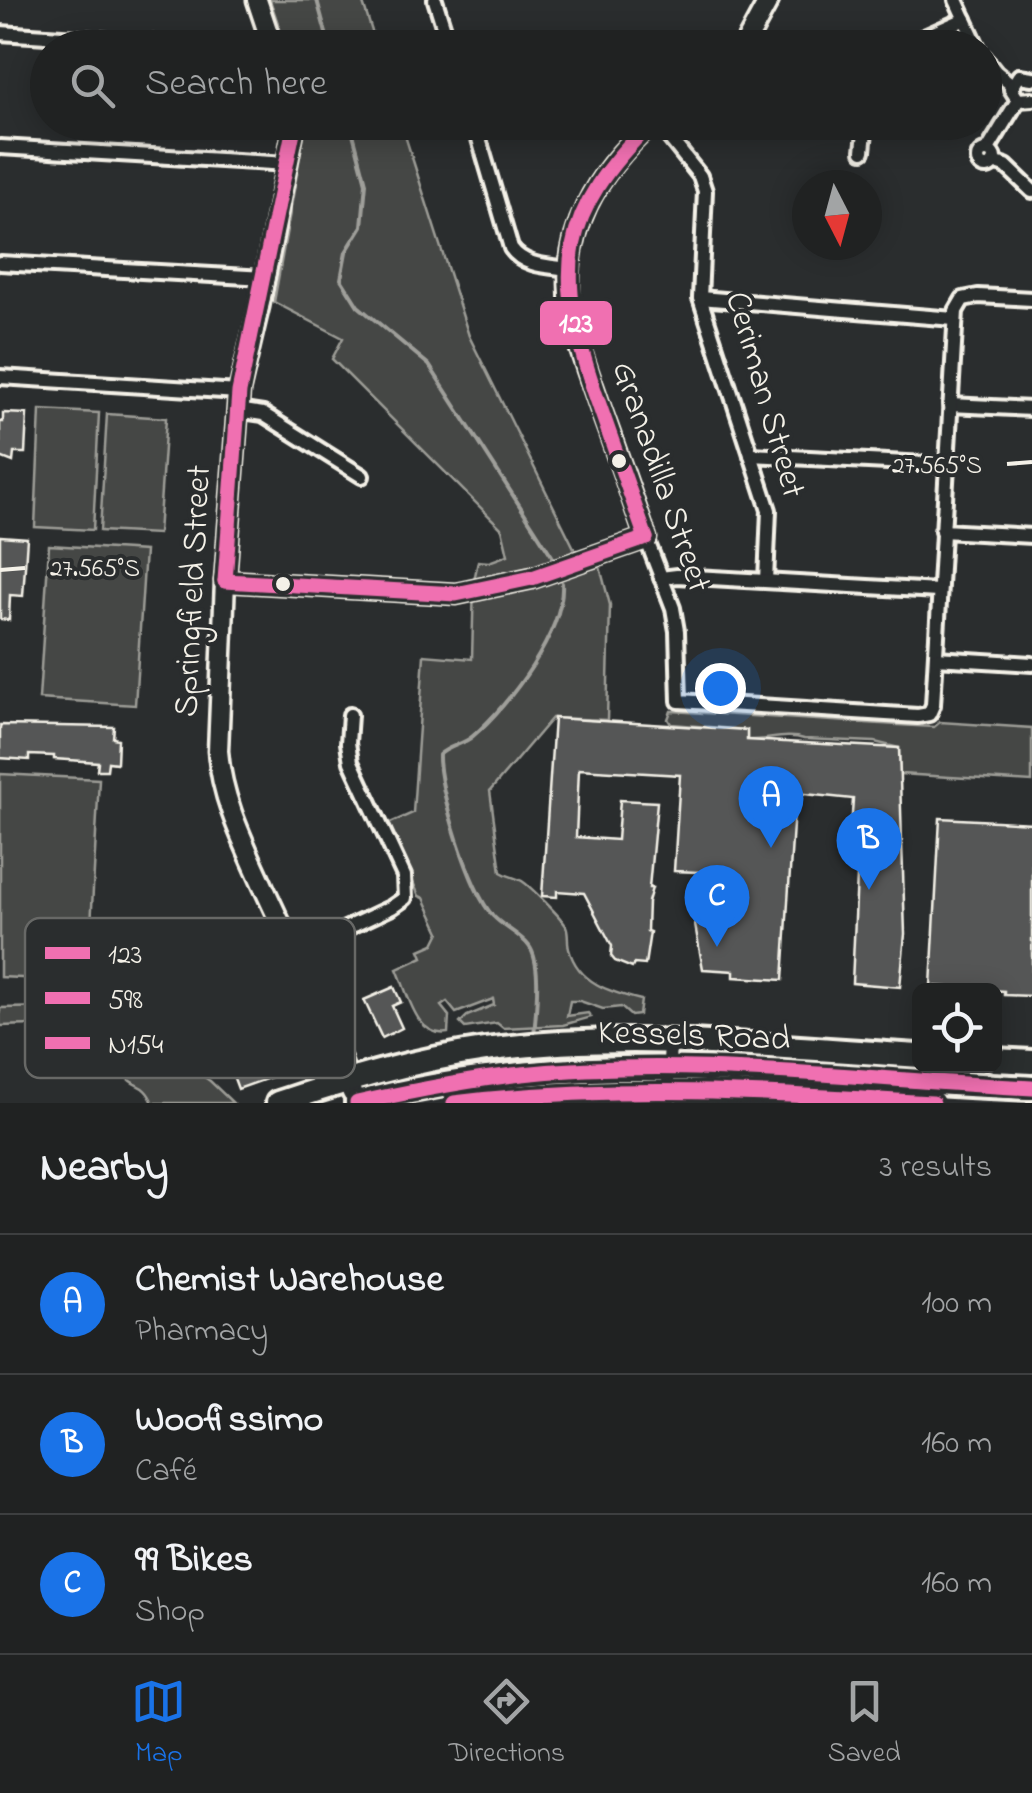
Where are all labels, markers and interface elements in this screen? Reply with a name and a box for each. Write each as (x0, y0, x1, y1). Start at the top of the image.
search box (30, 30, 1002, 140)
text: Search here (145, 57, 327, 113)
icon: search (65, 58, 120, 113)
north arrow (792, 170, 882, 260)
street label: Ceriman Street (710, 286, 818, 504)
line badge: 123 (538, 299, 614, 347)
text: 123 (559, 305, 593, 346)
street label: Granadilla Street (597, 355, 723, 600)
text: 27.565°S (892, 449, 982, 485)
unlabelled marker (609, 451, 629, 471)
street label: Springfield Street (162, 463, 226, 718)
text: 27.565°S (50, 552, 140, 588)
unlabelled marker (273, 574, 293, 594)
your location (695, 663, 746, 714)
pin: A (738, 766, 804, 848)
pin: B (836, 808, 902, 890)
pin: C (684, 864, 750, 947)
legend (25, 918, 355, 1078)
text: 123 (108, 936, 142, 977)
text: 598 (108, 981, 143, 1022)
map controls (912, 983, 1002, 1073)
button: locate (912, 983, 1002, 1073)
street label: Kessels Road (597, 1008, 791, 1066)
text: N154 (108, 1026, 164, 1067)
text: Nearby (40, 1138, 168, 1199)
text: 3 results (880, 1145, 992, 1192)
text: Chemist Warehouse (135, 1253, 443, 1309)
text: A (63, 1281, 82, 1328)
text: 100 m (921, 1281, 992, 1328)
text: Pharmacy (135, 1309, 268, 1356)
text: Woofissimo (135, 1393, 323, 1449)
text: B (62, 1421, 83, 1468)
text: 160 m (921, 1421, 992, 1468)
text: Café (135, 1449, 197, 1496)
text: 99 Bikes (135, 1533, 253, 1589)
text: C (64, 1561, 81, 1608)
text: 160 m (921, 1561, 992, 1608)
text: Shop (135, 1589, 205, 1636)
tab: Map (131, 1674, 186, 1775)
tab: Directions (449, 1674, 565, 1775)
tab: Saved (828, 1674, 901, 1775)

